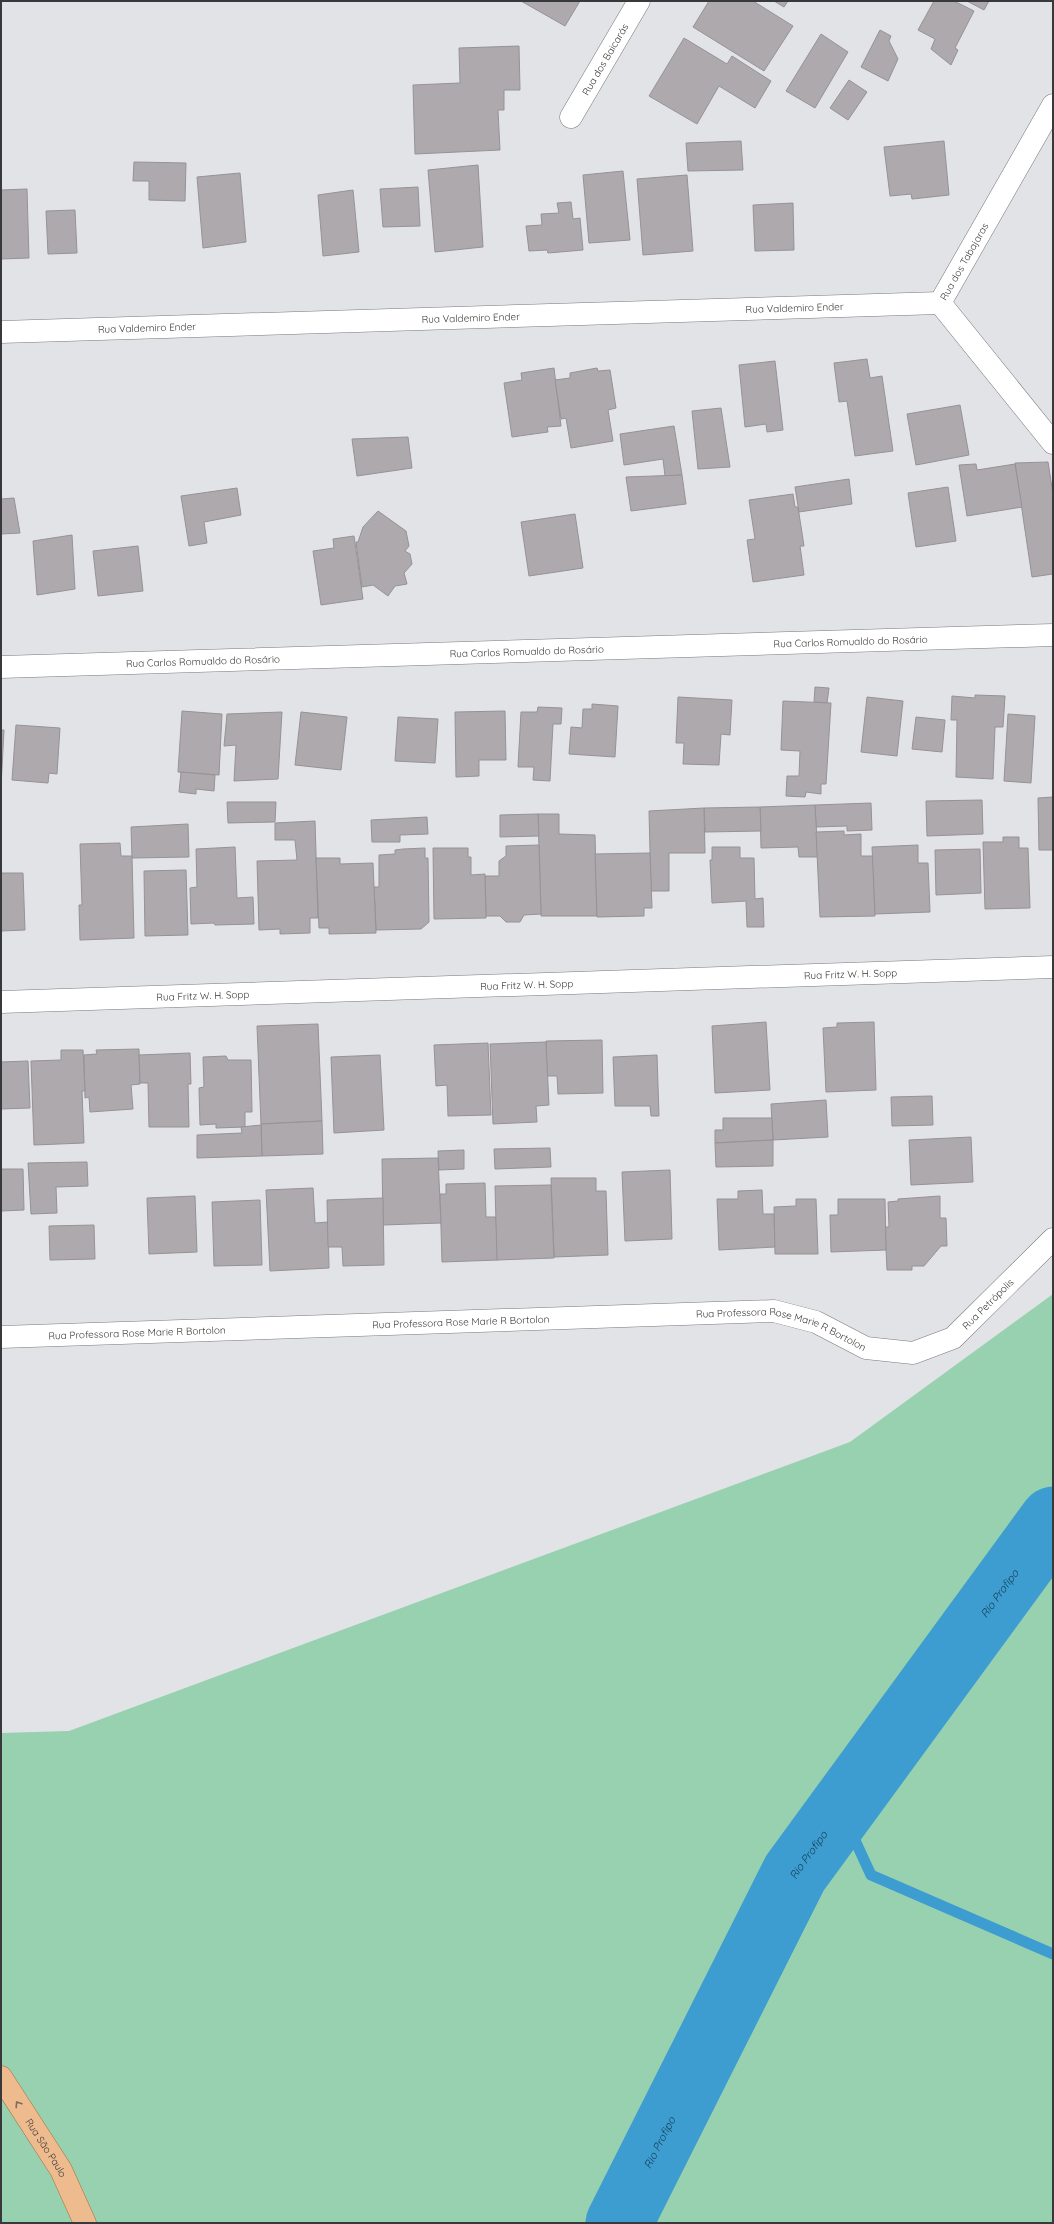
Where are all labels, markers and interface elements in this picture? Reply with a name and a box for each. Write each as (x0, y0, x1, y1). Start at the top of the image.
street label: Rua dos Baicarás (579, 21, 631, 97)
street label: Rua dos Tabajaras (937, 220, 991, 302)
street label: Rua Valdemiro Ender (745, 299, 844, 316)
street label: Rua Valdemiro Ender (421, 309, 520, 326)
street label: Rua Valdemiro Ender (98, 319, 196, 336)
street label: Rua Carlos Romualdo do Rosário (773, 632, 928, 650)
street label: Rua Carlos Romualdo do Rosário (449, 642, 604, 660)
street label: Rua Carlos Romualdo do Rosário (126, 652, 280, 670)
street label: Rua Fritz W. H. Sopp (804, 966, 897, 982)
street label: Rua Fritz W. H. Sopp (480, 976, 574, 993)
street label: Rua Fritz W. H. Sopp (156, 987, 250, 1003)
street label: Rua Petrópolis (959, 1275, 1016, 1332)
street label: Rua Professora Rose Marie R Bortolon (696, 1304, 869, 1354)
street label: Rua Professora Rose Marie R Bortolon (372, 1312, 550, 1331)
street label: Rua Professora Rose Marie R Bortolon (48, 1323, 226, 1342)
water label: Rio Profipo (977, 1566, 1022, 1620)
water label: Rio Profipo (786, 1827, 831, 1881)
one-way arrow (15, 2101, 23, 2108)
water label: Rio Profipo (641, 2113, 679, 2171)
street label: Rua São Paulo (23, 2116, 70, 2179)

